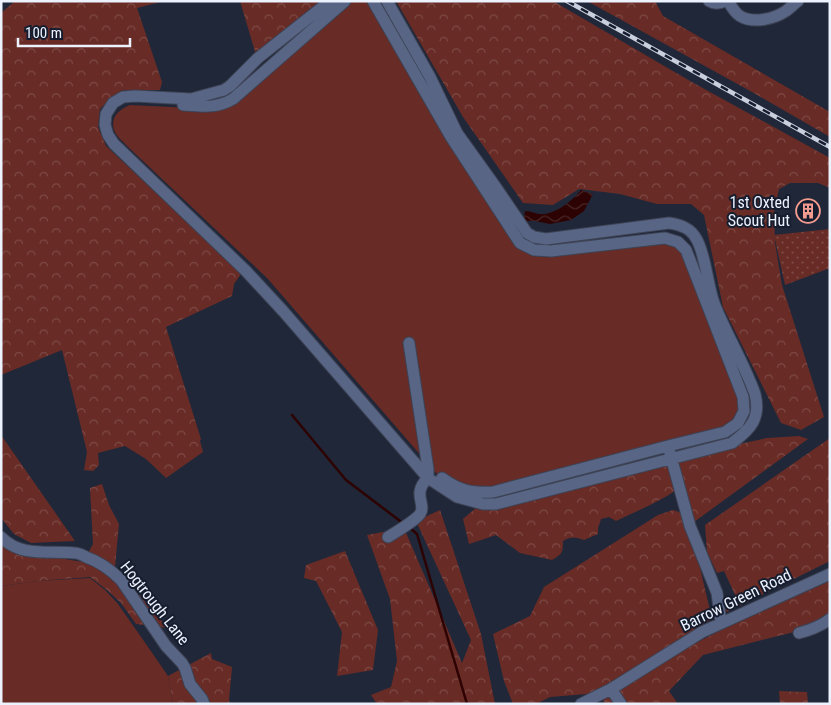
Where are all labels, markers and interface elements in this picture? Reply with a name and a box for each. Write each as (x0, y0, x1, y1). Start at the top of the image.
scale bar (18, 15, 130, 47)
text: 100 m (25, 24, 62, 42)
place label: 1st Oxted Scout Hut (728, 193, 790, 230)
building icon: 1st Oxted Scout Hut (795, 198, 821, 224)
street label: Hogtrough Lane (116, 557, 194, 649)
street label: Barrow Green Road (678, 565, 794, 635)

